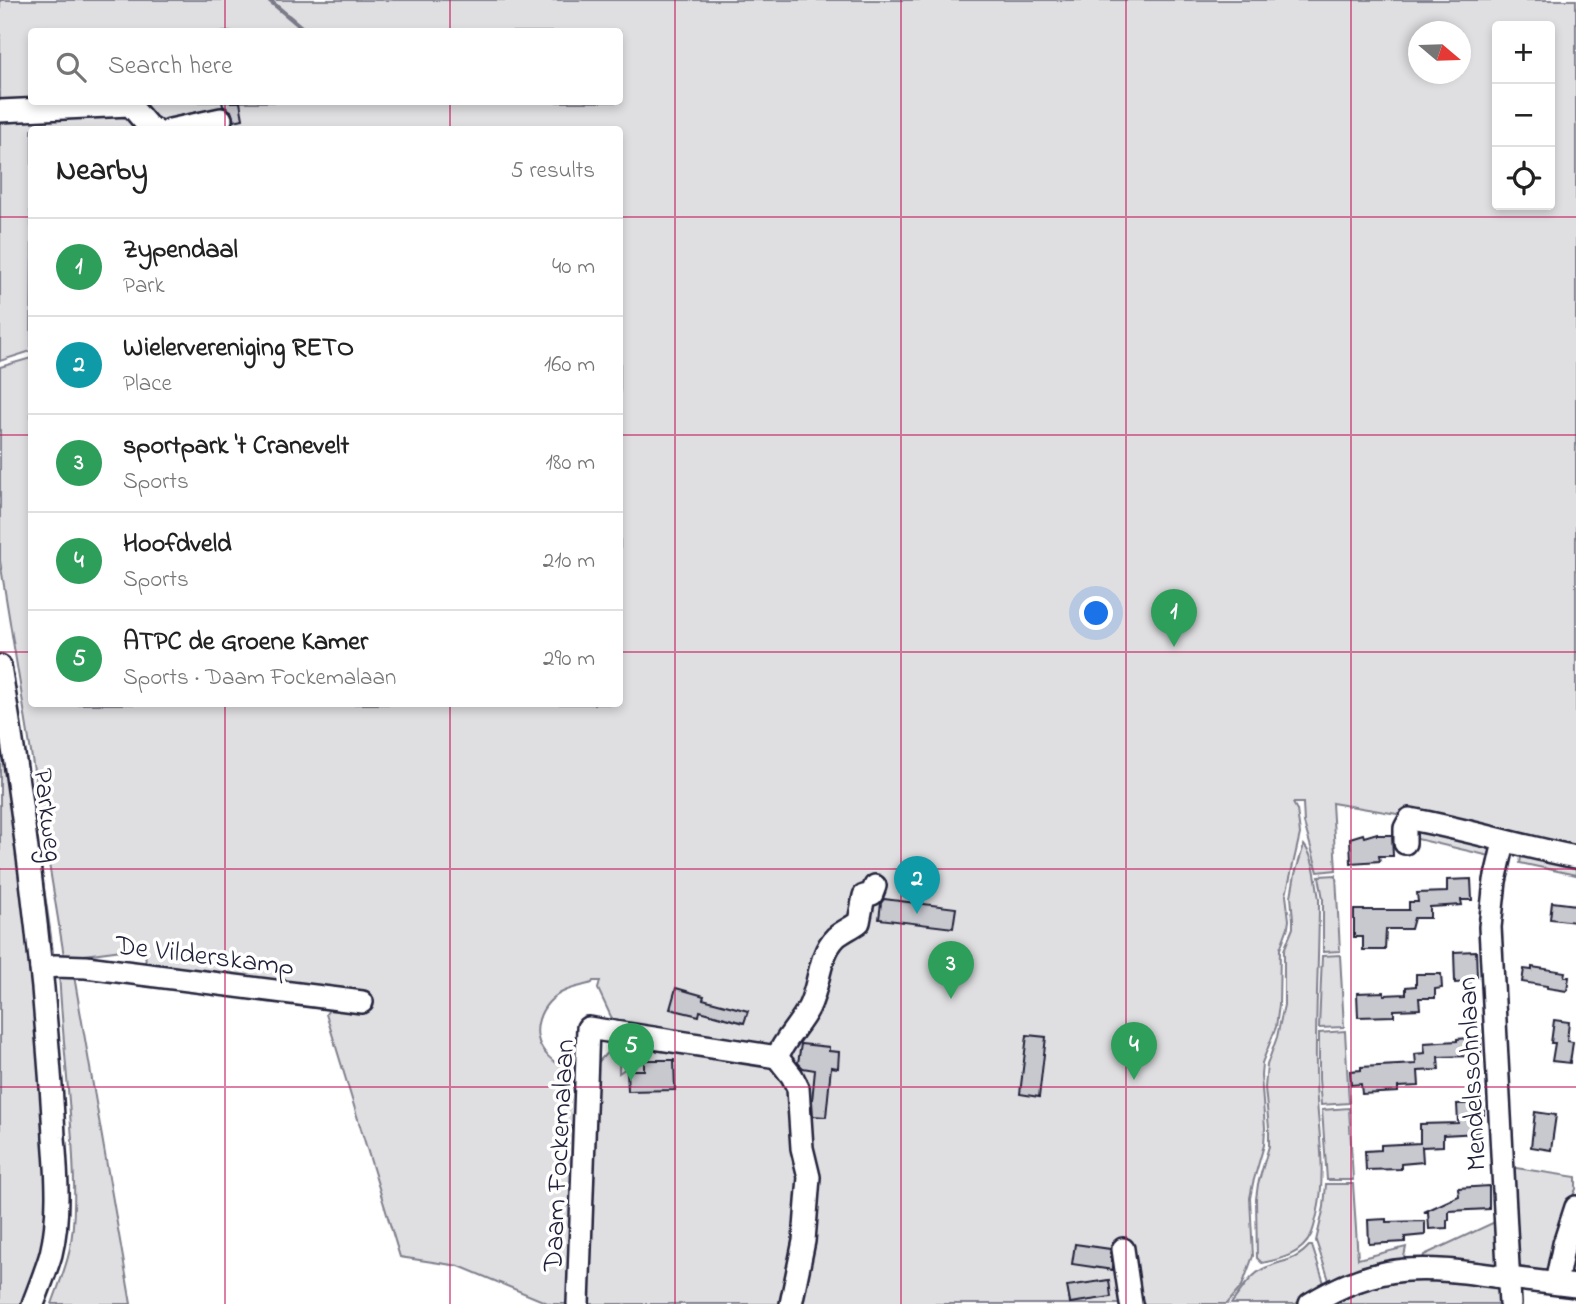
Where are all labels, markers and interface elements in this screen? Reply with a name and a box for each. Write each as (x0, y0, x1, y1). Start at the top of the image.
north arrow (1408, 21, 1471, 84)
map controls (1492, 21, 1555, 210)
button: + (1492, 21, 1555, 84)
search box (28, 28, 623, 105)
icon: search (52, 48, 90, 86)
text: Search here (108, 48, 233, 86)
button: − (1492, 84, 1555, 147)
button: locate (1492, 147, 1555, 210)
text: Nearby (56, 150, 148, 194)
text: 5 results (511, 155, 595, 188)
text: Zypendaal (123, 232, 238, 270)
text: 1 (75, 251, 83, 284)
text: 40 m (552, 251, 595, 284)
text: Park (123, 270, 165, 303)
text: Wielervereniging RETO (123, 330, 354, 368)
text: 2 (73, 349, 85, 382)
text: 160 m (544, 349, 595, 382)
text: Place (123, 368, 172, 401)
text: sportpark 't Cranevelt (123, 428, 349, 466)
text: 3 (74, 447, 84, 480)
text: 180 m (546, 447, 595, 480)
text: Sports (123, 466, 189, 499)
text: Hoofdveld (123, 526, 232, 564)
text: 4 (74, 545, 84, 578)
text: 210 m (543, 545, 595, 578)
text: Sports (123, 564, 189, 597)
pin: 1 (1151, 589, 1197, 647)
your location (1079, 596, 1113, 630)
text: ATPC de Groene Kamer (123, 624, 368, 662)
text: 5 (72, 643, 86, 676)
text: 290 m (543, 643, 595, 676)
text: Sports · Daam Fockemalaan (123, 662, 396, 695)
street label: Parkweg (20, 766, 73, 865)
pin: 2 (894, 856, 940, 914)
street label: De Vilderskamp (112, 926, 296, 989)
pin: 3 (928, 941, 974, 999)
street label: Mendelssohnlaan (1448, 976, 1499, 1172)
pin: 4 (1111, 1022, 1157, 1080)
pin: 5 (608, 1023, 654, 1081)
street label: Daam Fockemalaan (534, 1038, 587, 1273)

